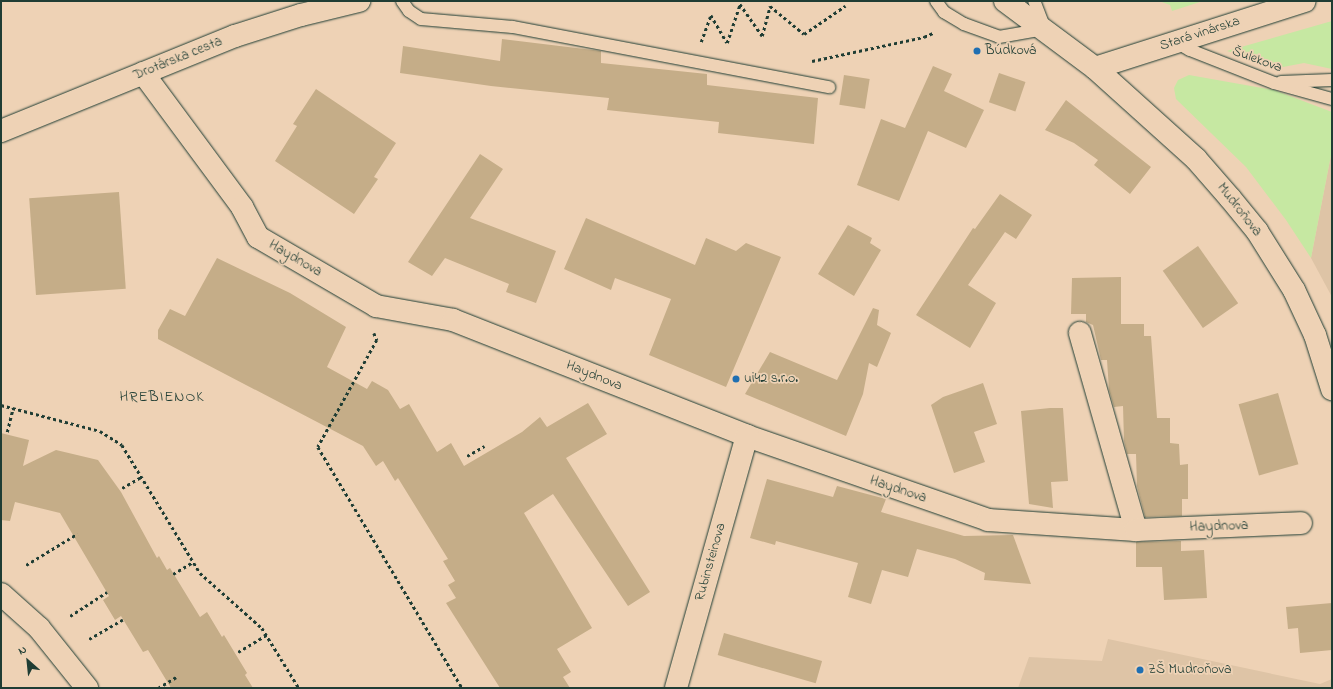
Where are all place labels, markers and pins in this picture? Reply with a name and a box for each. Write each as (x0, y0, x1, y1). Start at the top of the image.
place label: Búdková (985, 43, 1036, 59)
marker: Búdková (972, 46, 982, 56)
place label: ui42 s.r.o. (744, 371, 798, 387)
marker: ui42 s.r.o. (731, 374, 741, 384)
place label: ZŠ Mudroňova (1148, 662, 1232, 678)
marker: ZŠ Mudroňova (1135, 665, 1145, 675)

